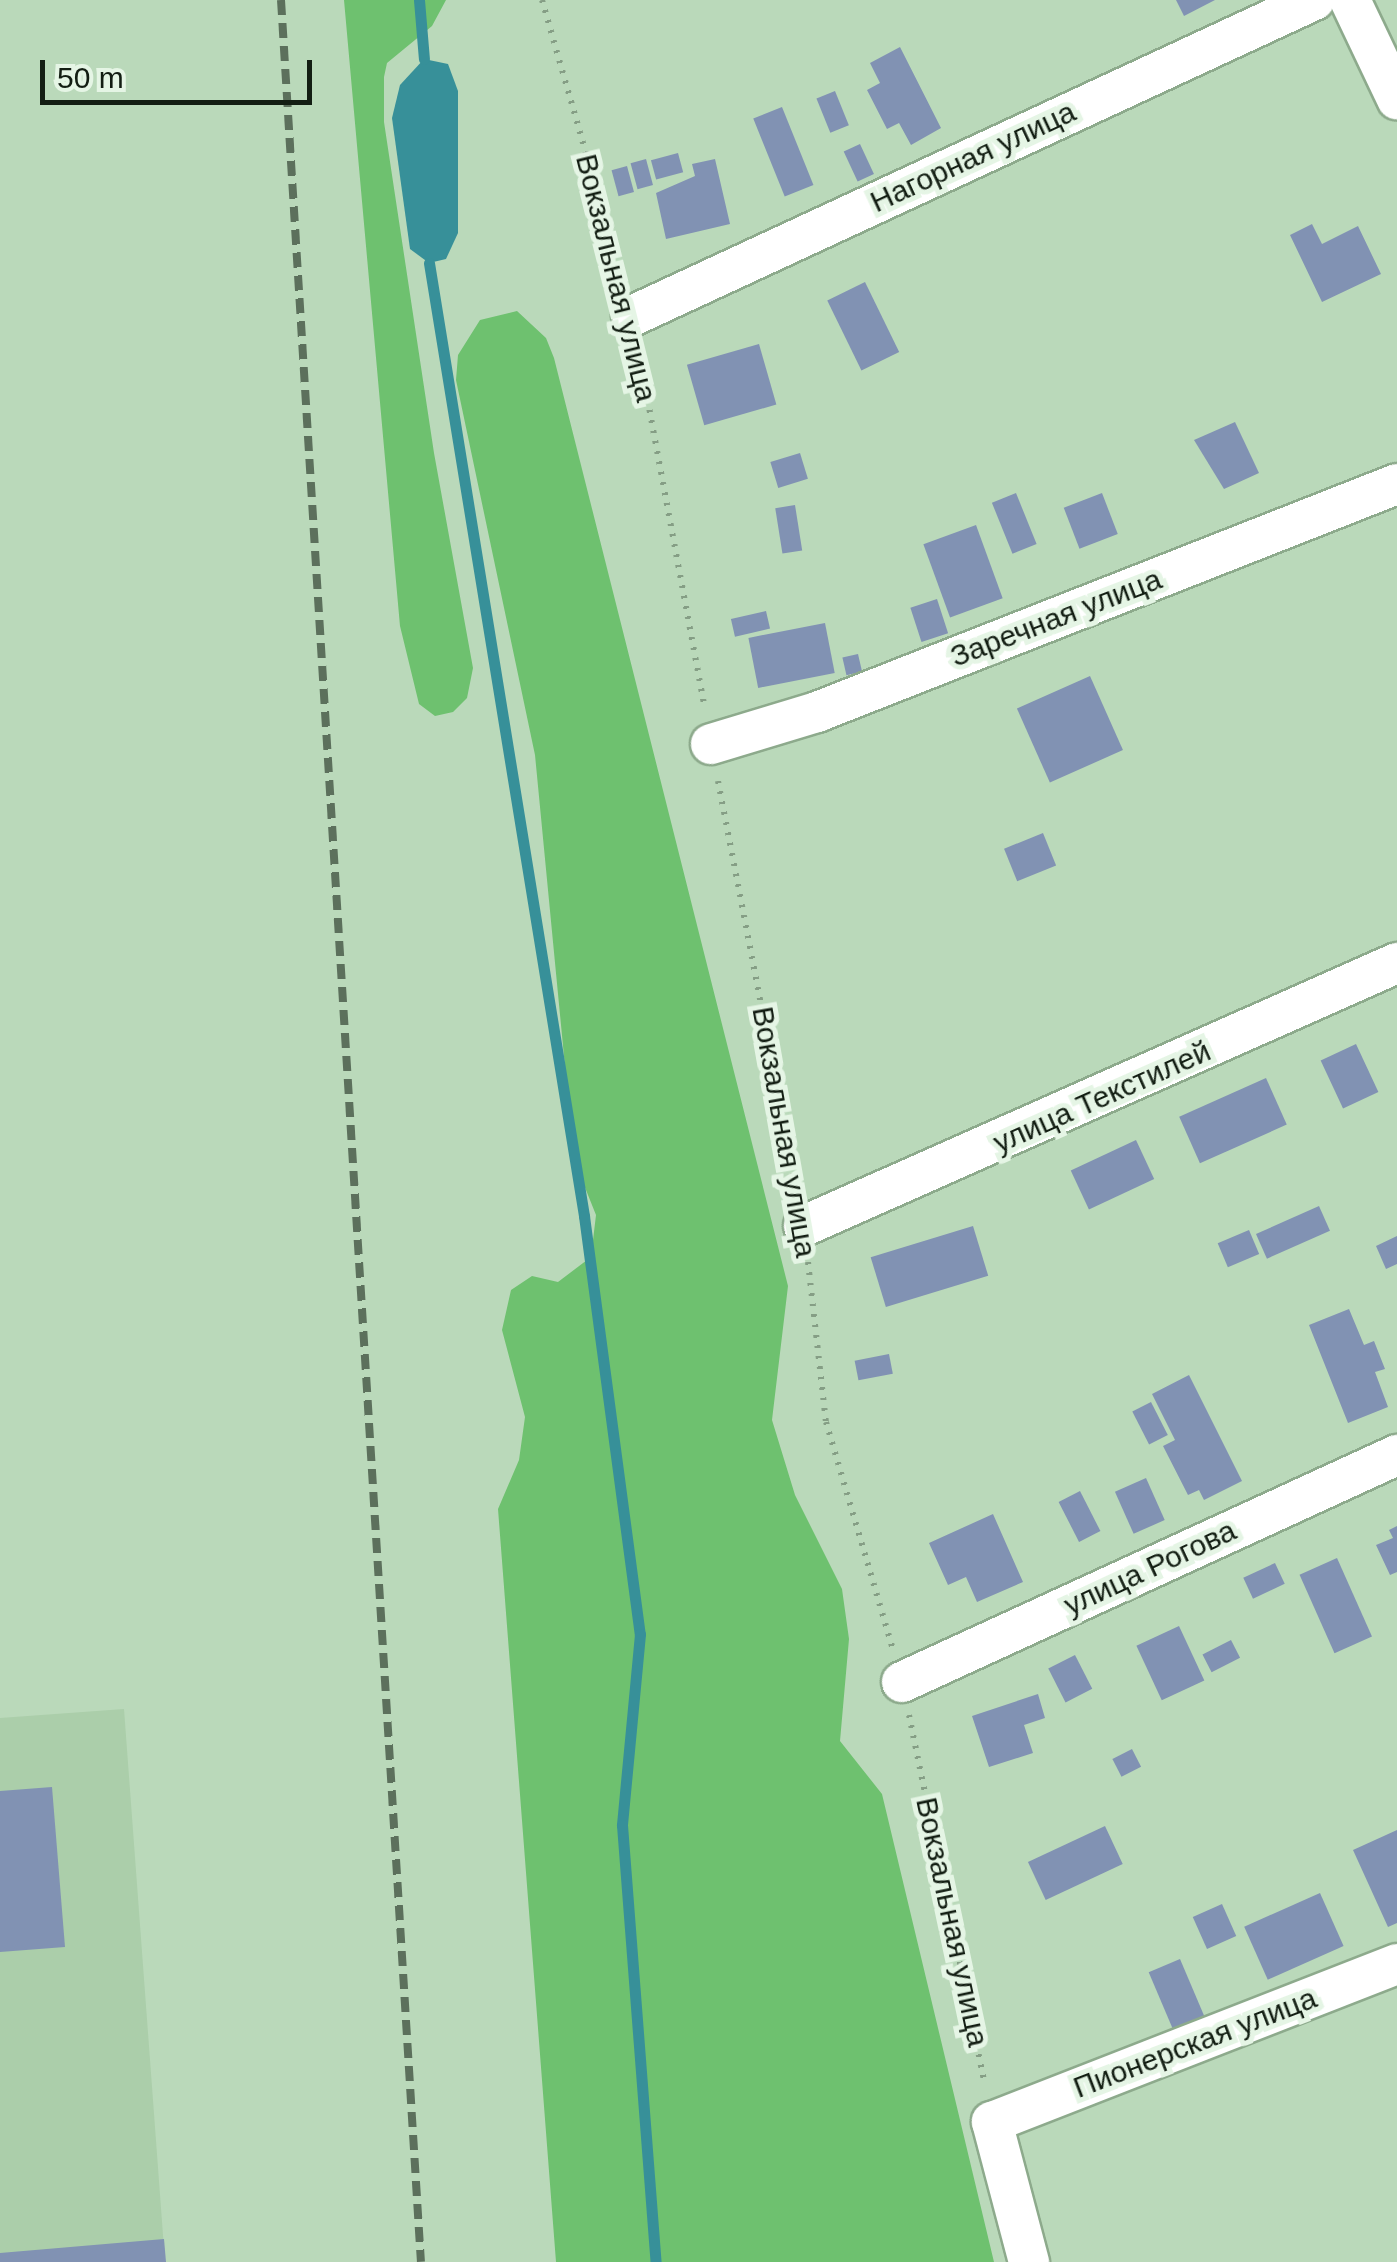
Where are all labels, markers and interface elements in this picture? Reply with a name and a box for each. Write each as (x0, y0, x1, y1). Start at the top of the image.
scale bar (45, 40, 318, 102)
text: 50 m (57, 61, 124, 94)
street label: Нагорная улица (865, 94, 1081, 220)
street label: Вокзальная улица (568, 150, 664, 406)
street label: Заречная улица (945, 561, 1167, 675)
street label: Вокзальная улица (744, 1004, 824, 1260)
street label: улица Текстилей (988, 1033, 1216, 1161)
street label: улица Рогова (1058, 1513, 1242, 1623)
street label: Вокзальная улица (908, 1794, 996, 2050)
street label: Пионерская улица (1068, 1980, 1322, 2106)

